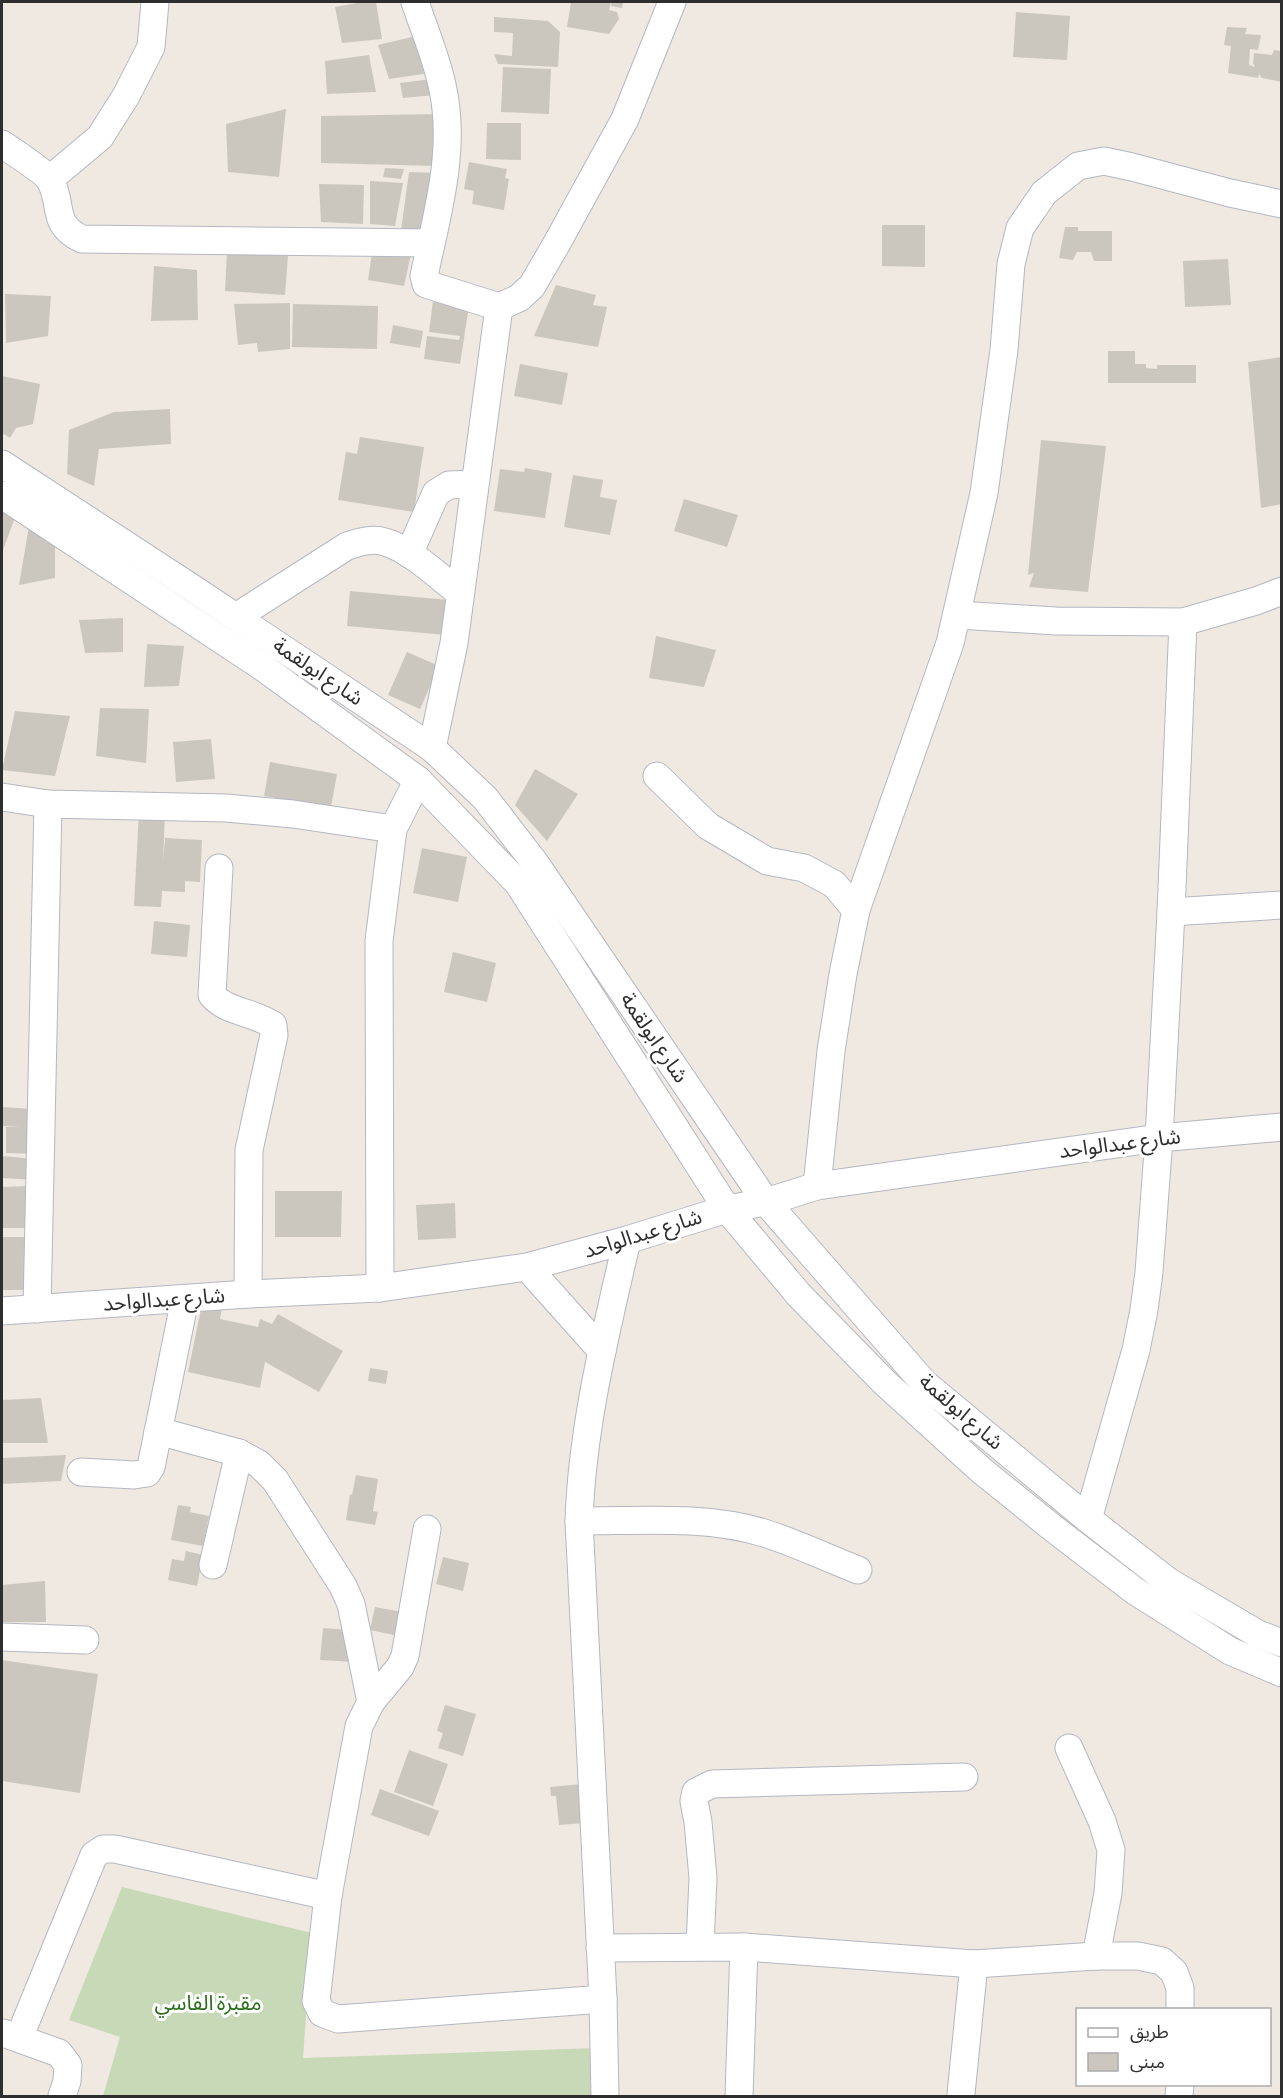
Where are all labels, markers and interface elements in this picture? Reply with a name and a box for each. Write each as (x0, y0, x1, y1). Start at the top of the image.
street label: شارع ابولقمة (267, 634, 367, 713)
street label: شارع ابولقمة (613, 989, 692, 1089)
street label: شارع عبدالواحد (1058, 1126, 1182, 1166)
street label: شارع عبدالواحد (581, 1206, 706, 1266)
street label: شارع عبدالواحد (102, 1285, 226, 1319)
street label: شارع ابولقمة (913, 1370, 1007, 1457)
park label: مقبرة الفاسي (155, 1993, 261, 2018)
legend (1076, 2008, 1271, 2086)
text: طريق (1130, 2024, 1169, 2043)
text: مبنى (1130, 2054, 1165, 2073)

